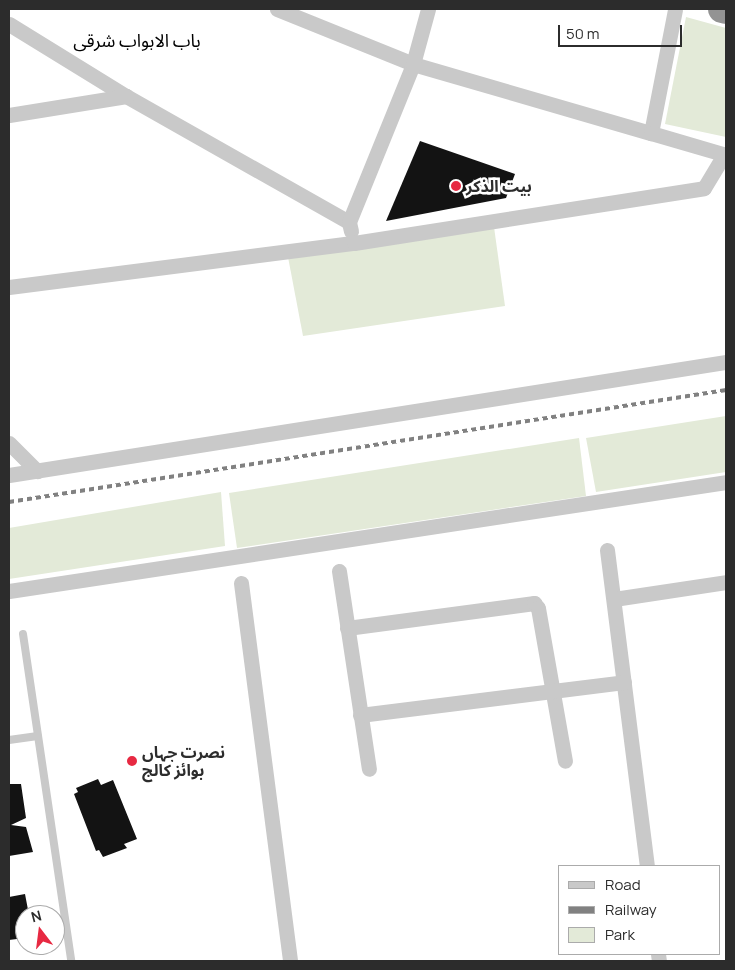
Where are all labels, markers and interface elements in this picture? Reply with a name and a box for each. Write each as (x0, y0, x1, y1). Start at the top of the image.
scale bar (560, 15, 684, 47)
text: 50 m (566, 23, 600, 44)
district label: باب الابواب شرقی (73, 29, 201, 51)
place label: بیت الذکر (466, 176, 532, 196)
marker: بیت الذکر (450, 180, 462, 192)
place label: نصرت جہاں بوائز کالج (142, 742, 225, 780)
marker: نصرت جہاں بوائز کالج (126, 755, 138, 767)
legend (558, 865, 720, 955)
text: Road (605, 874, 641, 895)
text: Railway (605, 899, 657, 920)
north arrow (15, 905, 65, 955)
text: N (29, 906, 44, 926)
text: Park (605, 924, 635, 945)

